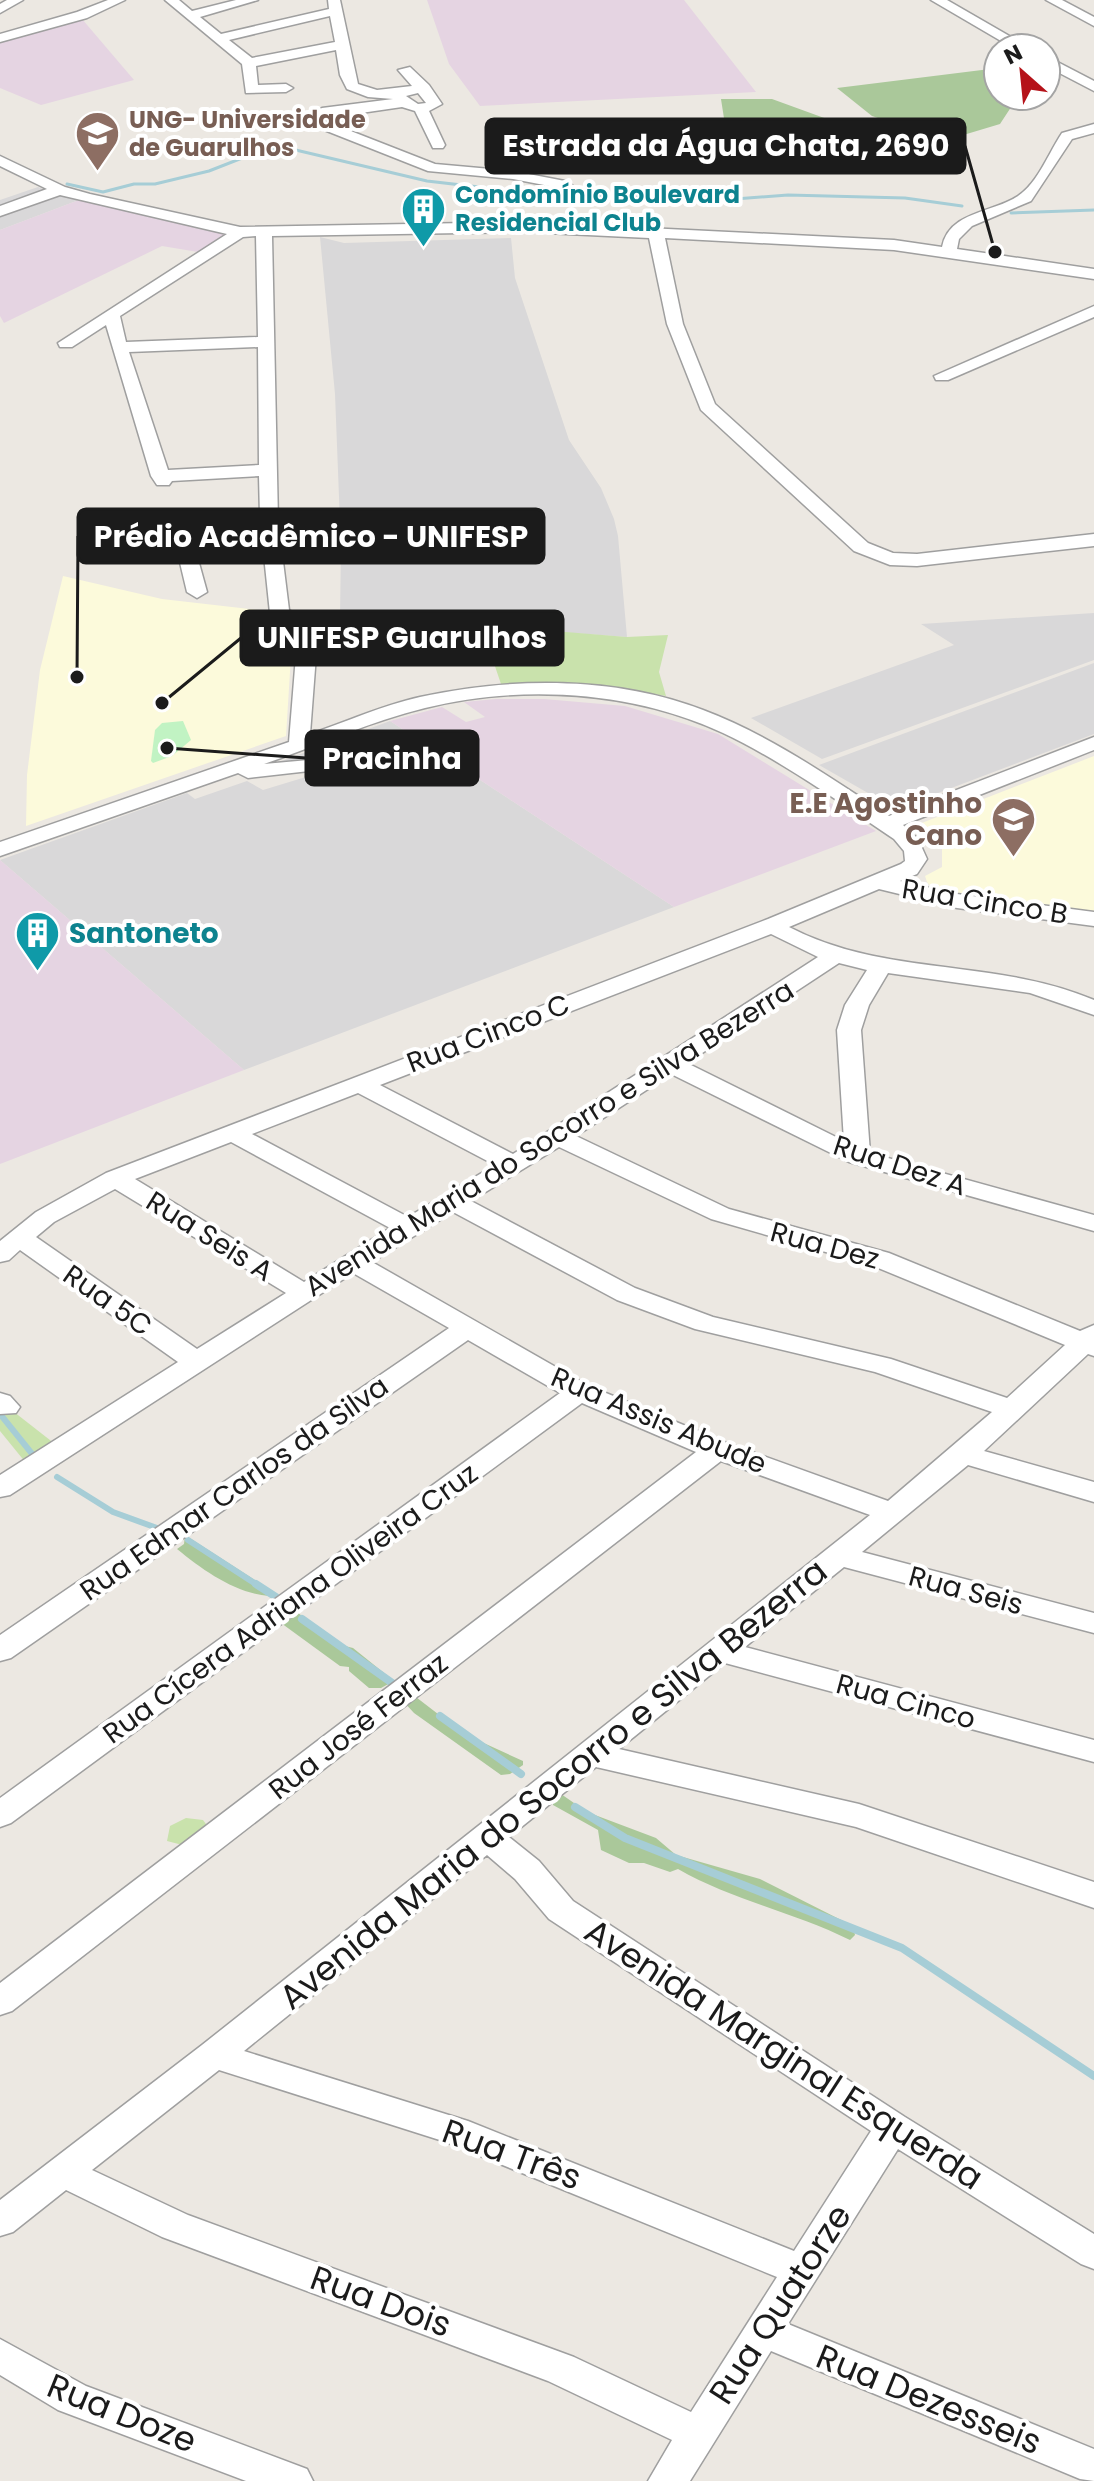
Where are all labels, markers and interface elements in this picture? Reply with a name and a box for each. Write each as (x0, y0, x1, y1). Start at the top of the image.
north arrow (982, 32, 1062, 112)
text: N (999, 37, 1028, 72)
place label: UNG- Universidade de Guarulhos (129, 103, 366, 164)
school or university icon: UNG- Universidade de Guarulhos (74, 110, 122, 173)
callout: Estrada da Água Chata, 2690 (486, 119, 965, 173)
text: Estrada da Água Chata, 2690 (502, 124, 950, 167)
place label: Condomínio Boulevard Residencial Club (455, 178, 740, 239)
building icon: Condomínio Boulevard Residencial Club (400, 185, 448, 248)
callout: Prédio Acadêmico - UNIFESP (78, 509, 544, 563)
text: Prédio Acadêmico - UNIFESP (94, 515, 528, 558)
callout: UNIFESP Guarulhos (241, 611, 563, 665)
text: UNIFESP Guarulhos (257, 616, 547, 659)
callout: Pracinha (306, 731, 478, 785)
text: Pracinha (322, 737, 462, 780)
place label: E.E Agostinho Cano (790, 784, 982, 855)
school or university icon: E.E Agostinho Cano (989, 795, 1037, 858)
street label: Rua Cinco B (899, 869, 1071, 934)
building icon: Santoneto (14, 909, 62, 972)
place label: Santoneto (69, 914, 219, 953)
street label: Avenida Maria do Socorro e Silva Bezerra (297, 971, 801, 1306)
street label: Rua Cinco C (401, 984, 575, 1082)
street label: Rua Dez A (828, 1126, 971, 1205)
street label: Rua Seis A (139, 1182, 281, 1291)
street label: Rua Dez (766, 1212, 884, 1279)
street label: Rua 5C (55, 1256, 160, 1345)
street label: Rua Assis Abude (545, 1357, 772, 1483)
street label: Rua Edmar Carlos da Silva (72, 1367, 396, 1610)
street label: Rua Cícera Adriana Oliveira Cruz (95, 1454, 486, 1753)
street label: Avenida Maria do Socorro e Silva Bezerra (269, 1547, 837, 2021)
street label: Rua Seis (904, 1557, 1027, 1624)
street label: Rua José Ferraz (261, 1644, 456, 1809)
street label: Rua Cinco (832, 1664, 980, 1739)
street label: Avenida Marginal Esquerda (575, 1907, 993, 2201)
street label: Rua Três (436, 2107, 588, 2201)
street label: Rua Quatorze (697, 2195, 863, 2413)
street label: Rua Dois (304, 2253, 458, 2349)
street label: Rua Dezesseis (809, 2332, 1049, 2466)
street label: Rua Doze (40, 2361, 204, 2465)

